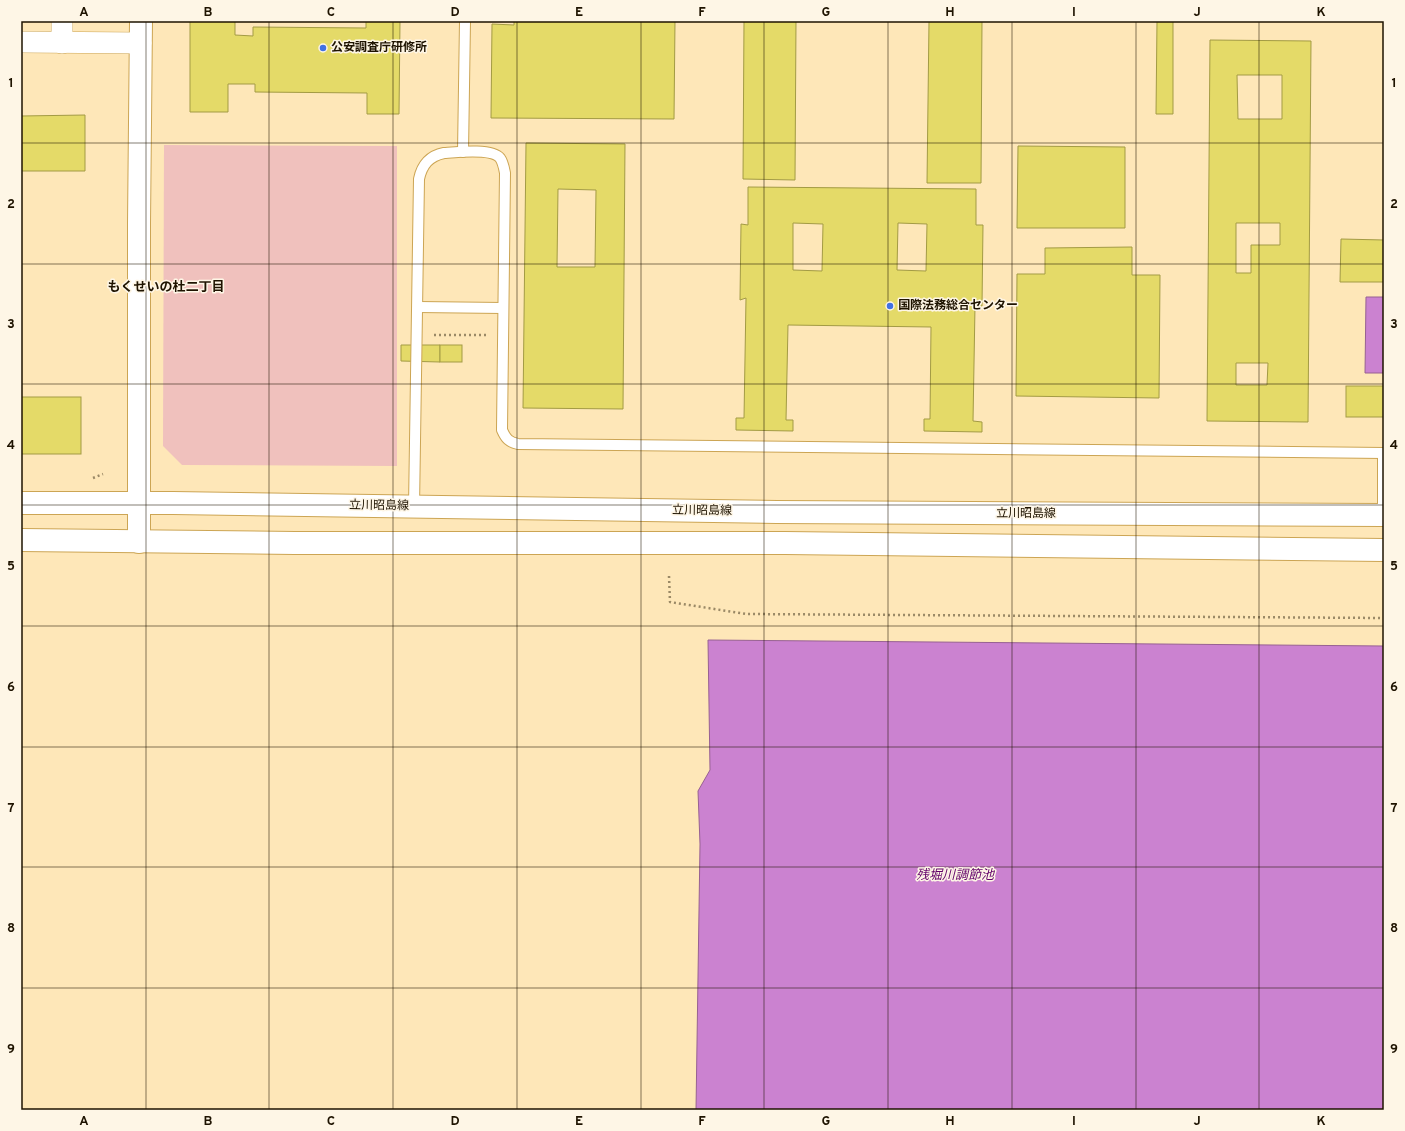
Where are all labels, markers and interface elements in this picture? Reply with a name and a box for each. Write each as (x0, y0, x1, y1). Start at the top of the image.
text: A (79, 5, 89, 21)
text: B (204, 5, 213, 21)
text: C (327, 5, 335, 21)
text: D (450, 5, 460, 21)
text: E (575, 5, 583, 21)
text: F (698, 5, 706, 21)
text: G (822, 5, 831, 21)
text: H (945, 5, 955, 21)
text: I (1072, 5, 1076, 21)
text: J (1193, 5, 1201, 21)
text: K (1316, 5, 1326, 21)
place label: 公安調査庁研修所 (331, 40, 427, 56)
marker: 公安調査庁研修所 (318, 43, 328, 53)
text: 1 (8, 76, 14, 92)
text: 1 (1391, 76, 1397, 92)
text: 2 (7, 197, 15, 213)
text: 2 (1390, 197, 1398, 213)
district label: もくせいの杜二丁目 (107, 279, 225, 296)
place label: 国際法務総合センター (898, 298, 1018, 314)
marker: 国際法務総合センター (885, 301, 895, 311)
text: 3 (7, 317, 15, 333)
text: 3 (1390, 317, 1398, 333)
text: 4 (7, 438, 15, 454)
text: 4 (1390, 438, 1398, 454)
street label: 立川昭島線 (349, 497, 409, 515)
street label: 立川昭島線 (672, 502, 732, 520)
street label: 立川昭島線 (996, 506, 1056, 522)
text: 5 (7, 559, 15, 575)
text: 5 (1390, 559, 1398, 575)
text: 6 (7, 680, 15, 696)
text: 6 (1390, 680, 1398, 696)
text: 7 (8, 801, 15, 817)
text: 7 (1391, 801, 1398, 817)
water label: 残堀川調節池 (916, 867, 996, 884)
text: 8 (7, 921, 15, 937)
text: 8 (1390, 921, 1398, 937)
text: 9 (7, 1042, 15, 1058)
text: 9 (1390, 1042, 1398, 1058)
text: A (79, 1114, 89, 1130)
text: B (204, 1114, 213, 1130)
text: C (327, 1114, 335, 1130)
text: D (450, 1114, 460, 1130)
text: E (575, 1114, 583, 1130)
text: F (698, 1114, 706, 1130)
text: G (822, 1114, 831, 1130)
text: H (945, 1114, 955, 1130)
text: I (1072, 1114, 1076, 1130)
text: J (1193, 1114, 1201, 1130)
text: K (1316, 1114, 1326, 1130)

